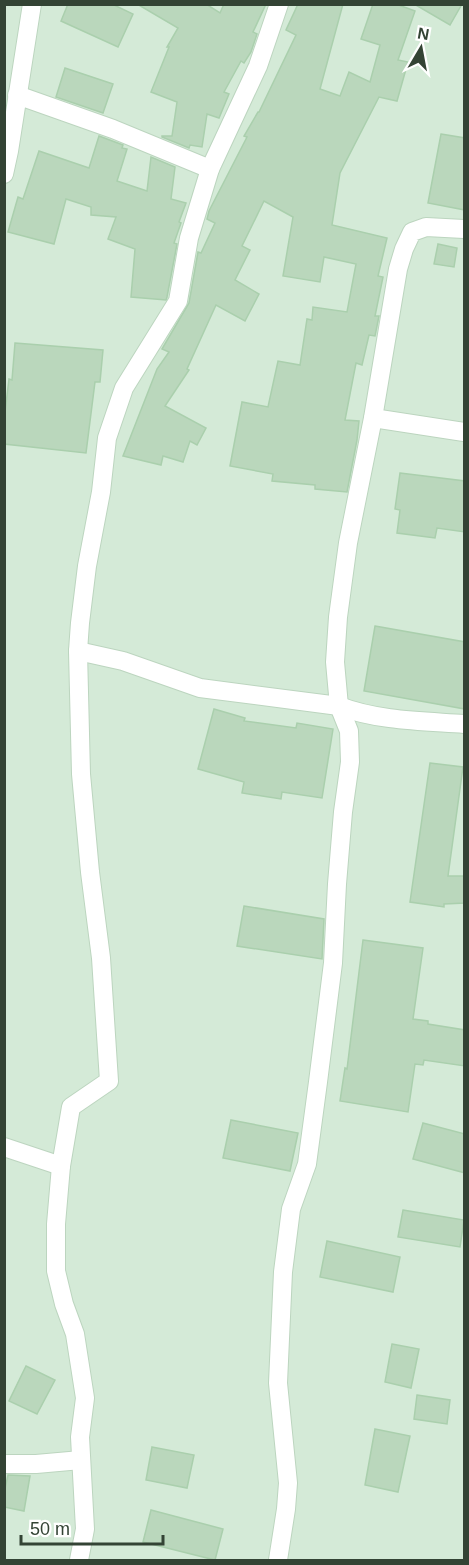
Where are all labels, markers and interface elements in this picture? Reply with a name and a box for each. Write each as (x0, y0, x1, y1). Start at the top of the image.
north arrow (391, 18, 451, 78)
text: N (416, 24, 431, 43)
scale bar (21, 1508, 164, 1546)
text: 50 m (30, 1519, 70, 1539)

